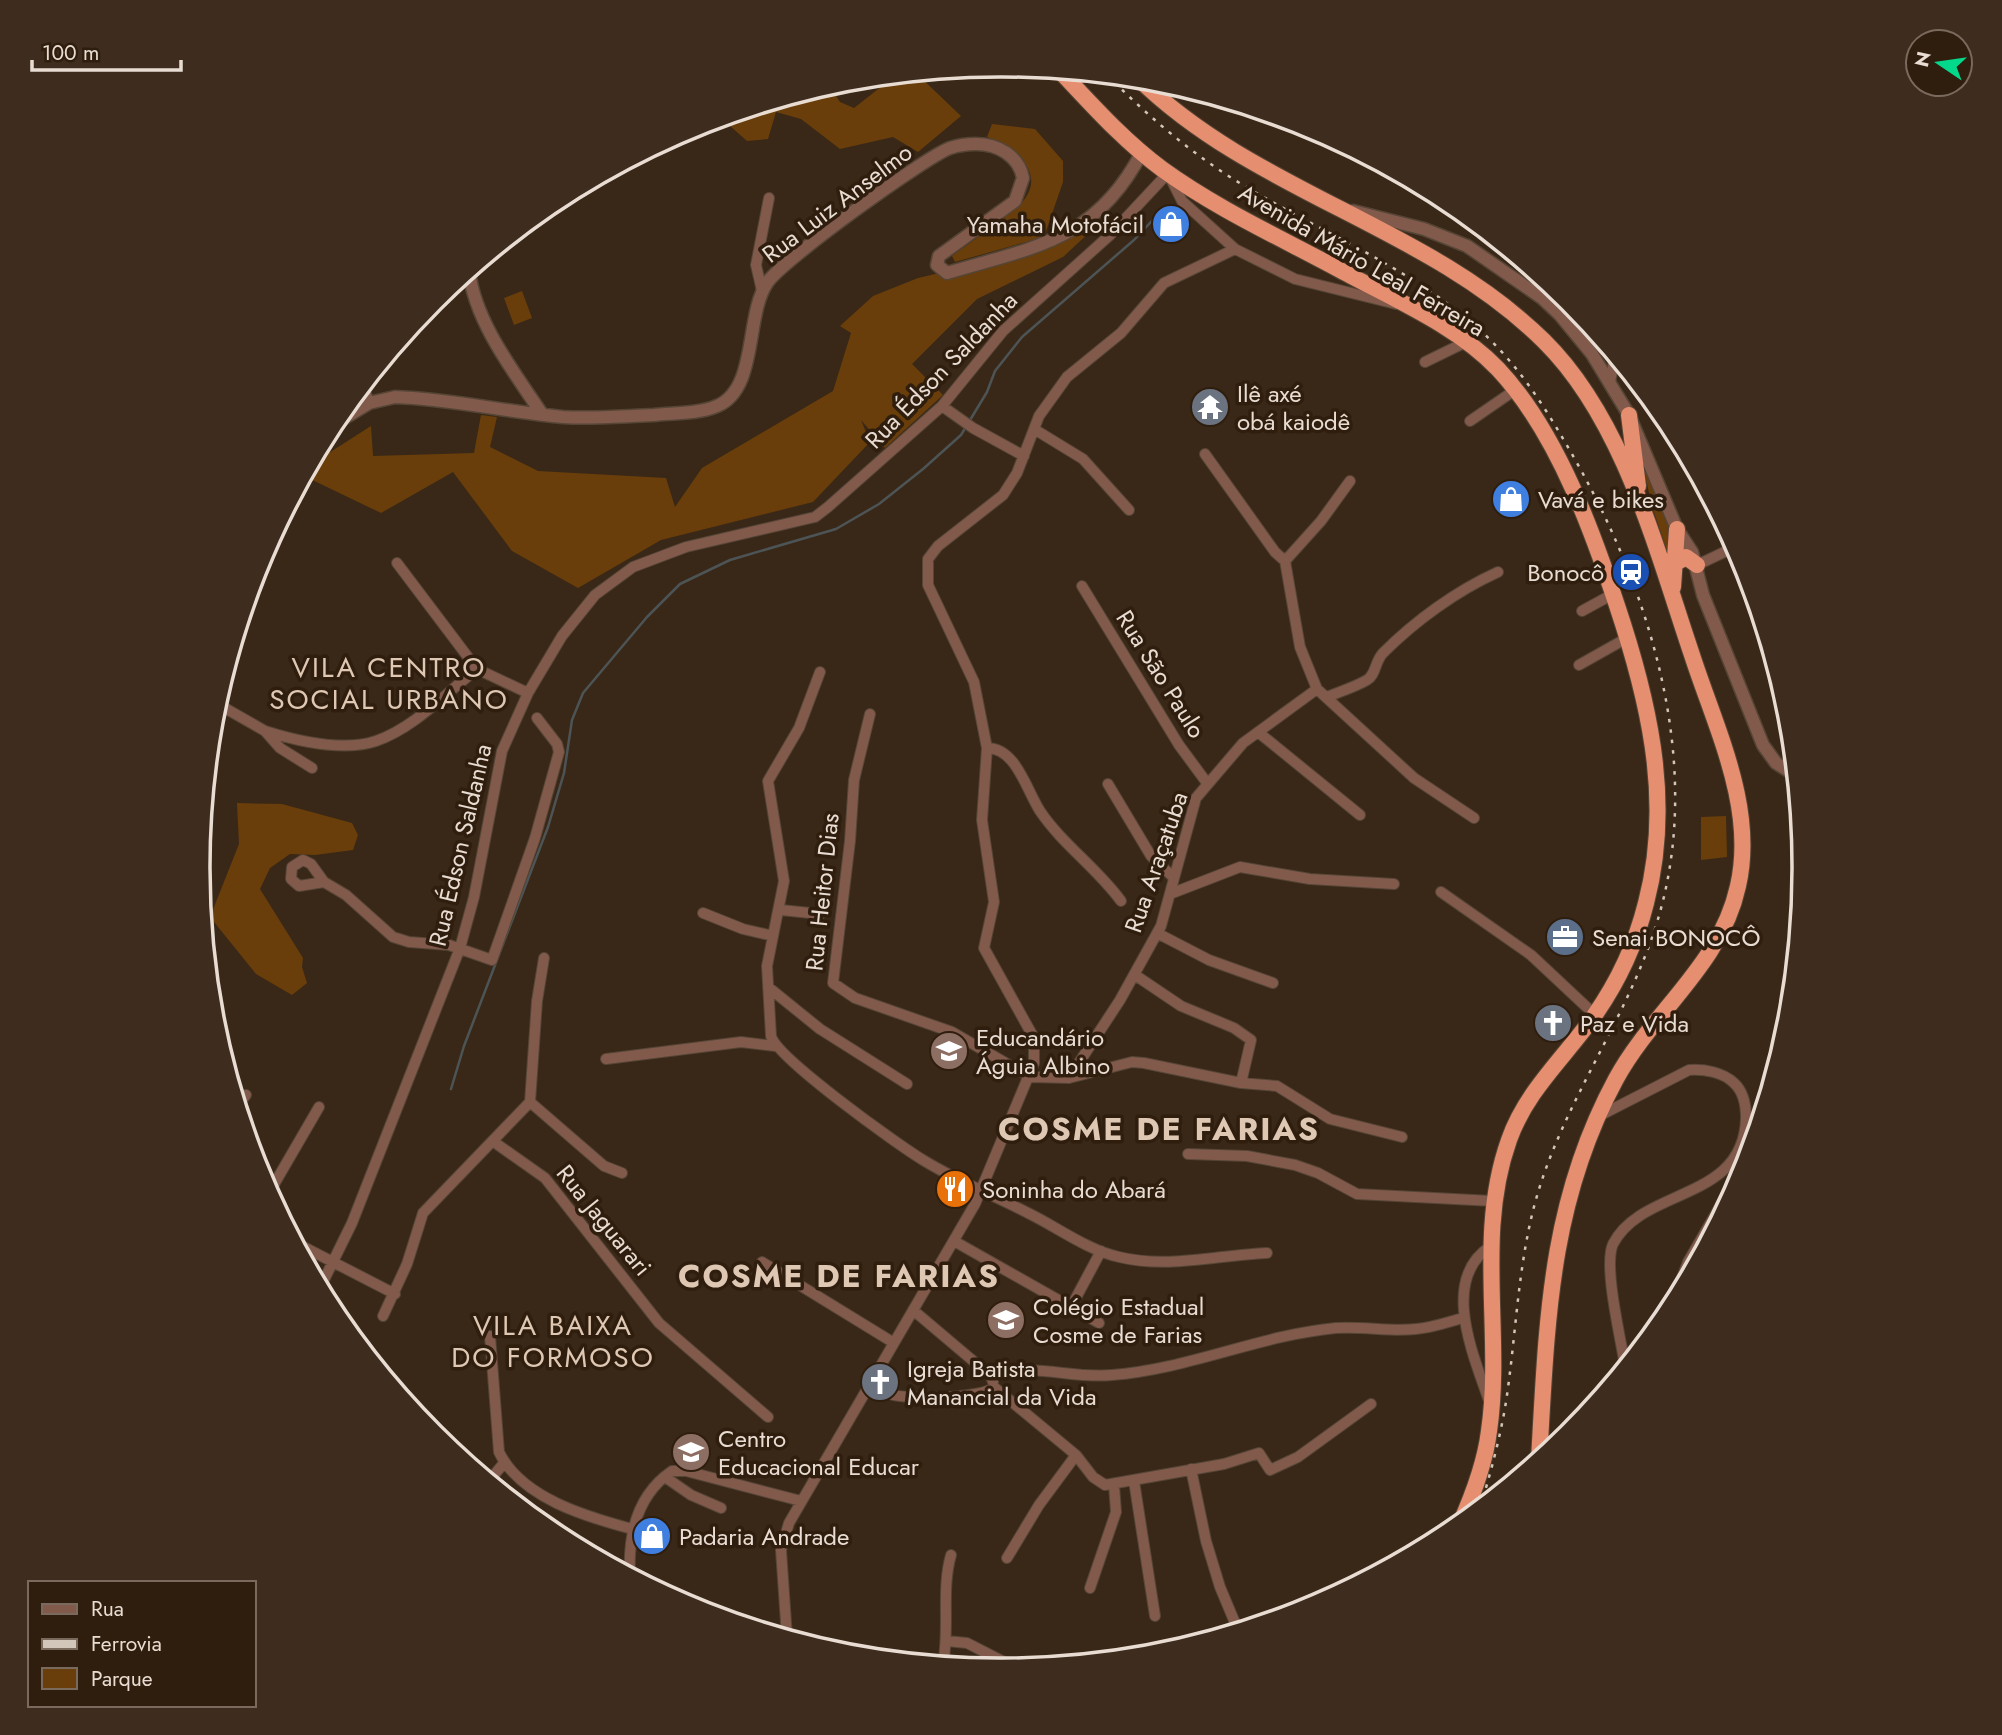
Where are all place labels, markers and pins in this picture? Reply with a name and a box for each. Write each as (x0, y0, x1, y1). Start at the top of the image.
shop icon: Yamaha Motofácil (1150, 203, 1192, 245)
place label: Yamaha Motofácil (967, 207, 1144, 242)
place label: Ilê axé obá kaiodê (1237, 376, 1350, 439)
temple icon: Ilê axé obá kaiodê (1189, 386, 1231, 428)
shop icon: Vavá e bikes (1490, 478, 1532, 520)
place label: Vavá e bikes (1538, 482, 1664, 517)
station icon: Bonocô (1610, 551, 1652, 593)
place label: Bonocô (1527, 555, 1604, 590)
office icon: Senai BONOCÔ (1544, 916, 1586, 958)
place label: Senai BONOCÔ (1592, 920, 1760, 955)
church icon: Paz e Vida (1532, 1002, 1574, 1044)
place label: Paz e Vida (1580, 1006, 1689, 1041)
place label: Educandário Águia Albino (976, 1020, 1110, 1083)
school or university icon: Educandário Águia Albino (928, 1030, 970, 1072)
restaurant icon: Soninha do Abará (934, 1168, 976, 1210)
place label: Soninha do Abará (982, 1172, 1166, 1207)
place label: Colégio Estadual Cosme de Farias (1033, 1289, 1204, 1352)
school or university icon: Colégio Estadual Cosme de Farias (985, 1299, 1027, 1341)
place label: Igreja Batista Manancial da Vida (907, 1351, 1096, 1414)
church icon: Igreja Batista Manancial da Vida (859, 1361, 901, 1403)
place label: Centro Educacional Educar (718, 1421, 920, 1484)
school or university icon: Centro Educacional Educar (670, 1431, 712, 1473)
shop icon: Padaria Andrade (631, 1515, 673, 1557)
place label: Padaria Andrade (679, 1519, 849, 1554)

